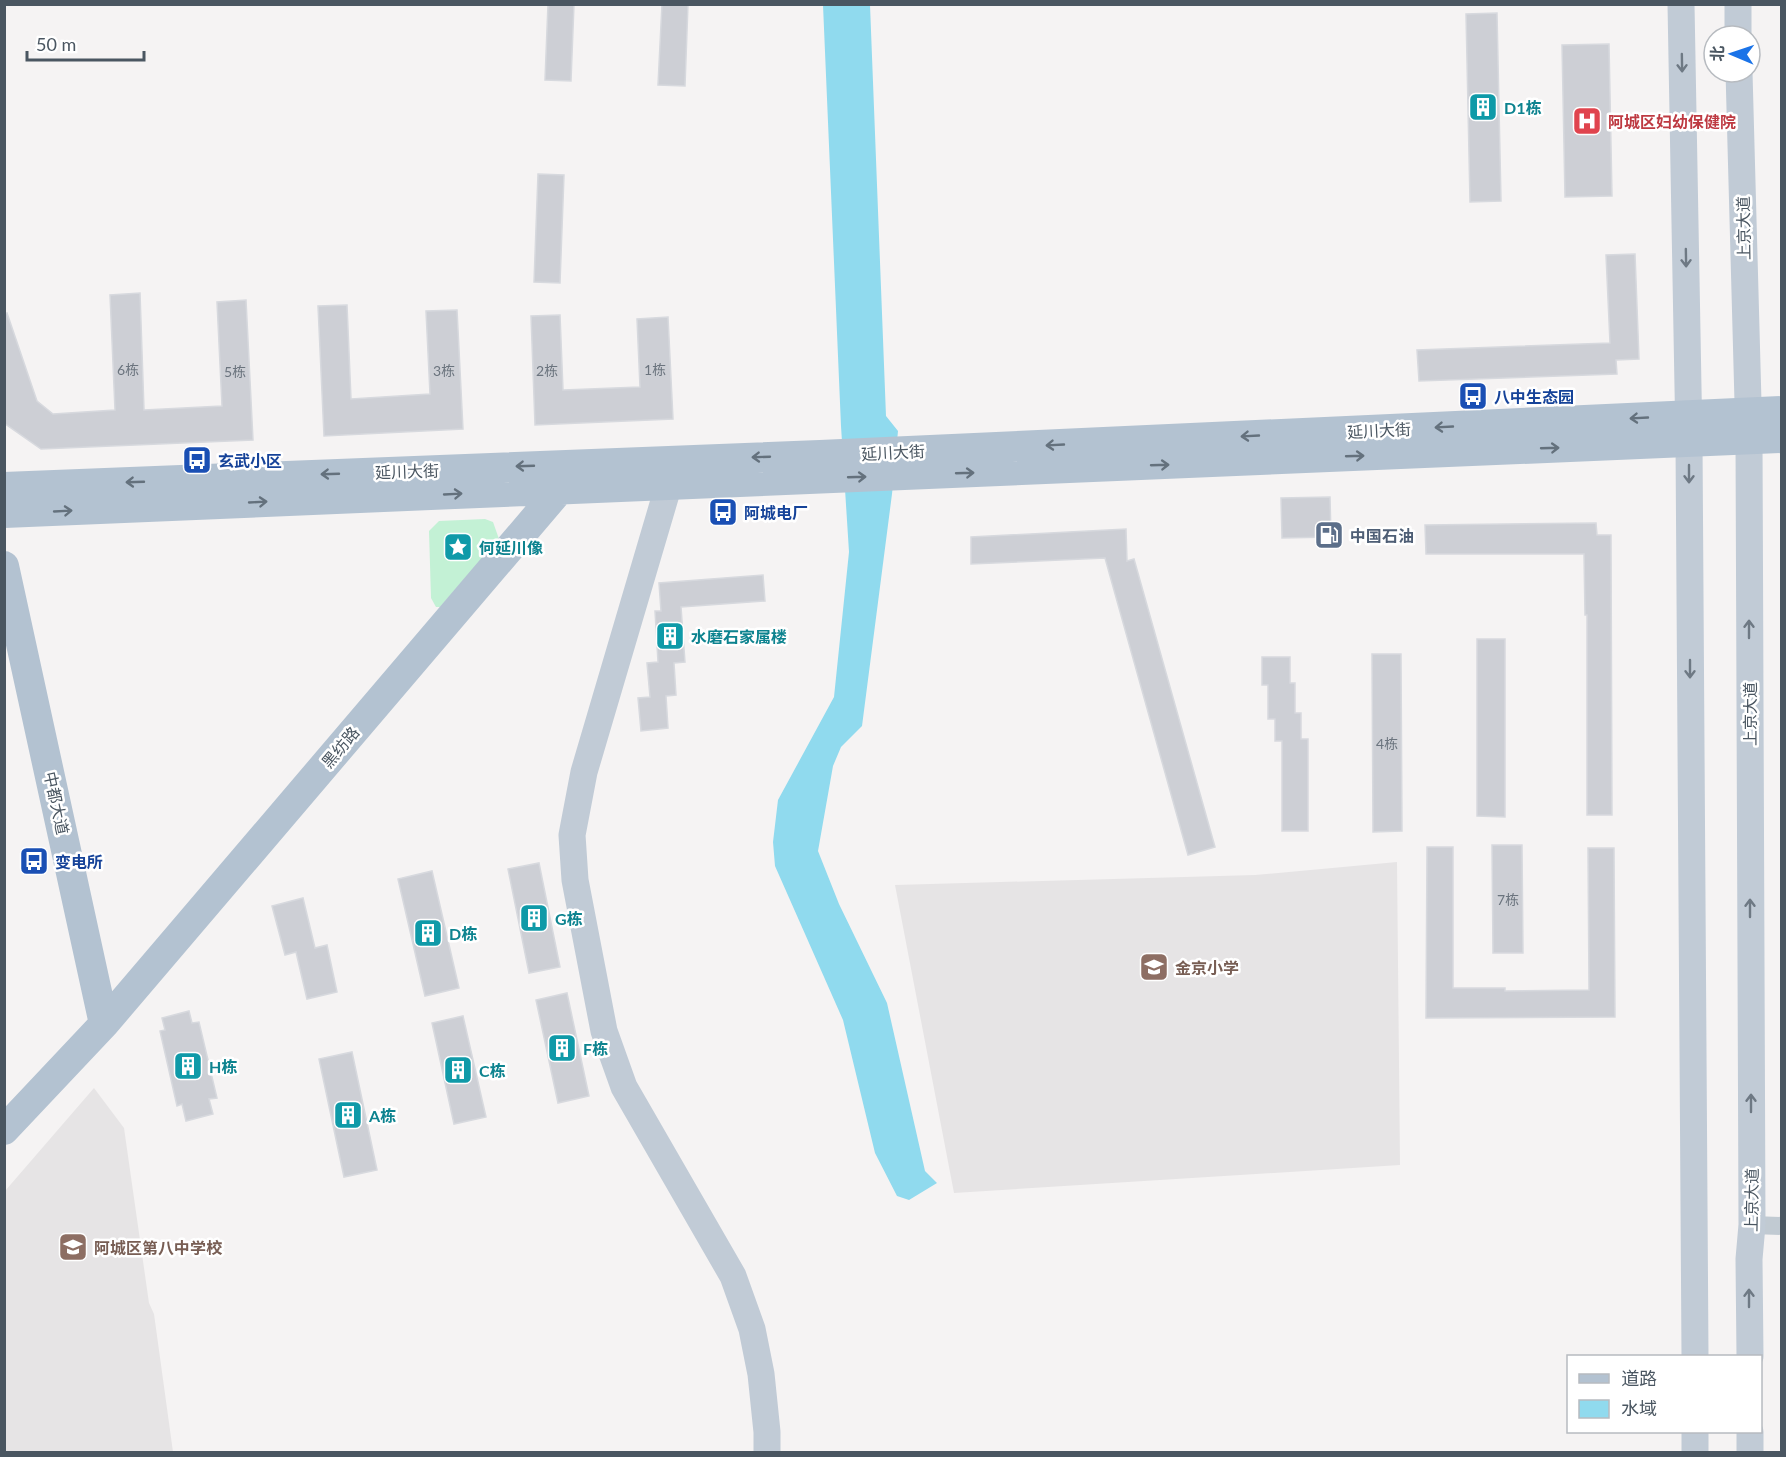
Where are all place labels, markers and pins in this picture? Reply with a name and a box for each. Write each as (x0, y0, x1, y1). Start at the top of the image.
building icon: D1栋 (1467, 91, 1499, 123)
place label: D1栋 (1504, 98, 1541, 117)
hospital icon: 阿城区妇幼保健院 (1571, 105, 1603, 137)
place label: 阿城区妇幼保健院 (1608, 112, 1736, 131)
bus stop icon: 八中生态园 (1457, 380, 1489, 412)
place label: 八中生态园 (1494, 387, 1574, 406)
bus stop icon: 玄武小区 (181, 444, 213, 476)
place label: 玄武小区 (218, 451, 282, 470)
bus stop icon: 阿城电厂 (707, 496, 739, 528)
place label: 阿城电厂 (744, 503, 808, 522)
fuel station icon: 中国石油 (1313, 519, 1345, 551)
place label: 中国石油 (1350, 526, 1414, 545)
place icon: 何延川像 (442, 531, 474, 563)
place label: 何延川像 (479, 538, 543, 557)
building icon: 水磨石家属楼 (654, 620, 686, 652)
place label: 水磨石家属楼 (691, 627, 787, 646)
bus stop icon: 变电所 (18, 845, 50, 877)
place label: 变电所 (55, 852, 103, 871)
building icon: G栋 (518, 902, 550, 934)
place label: G栋 (555, 909, 583, 928)
building icon: D栋 (412, 917, 444, 949)
place label: D栋 (449, 924, 477, 943)
school or university icon: 金京小学 (1138, 951, 1170, 983)
place label: 金京小学 (1175, 958, 1239, 977)
building icon: F栋 (546, 1032, 578, 1064)
place label: F栋 (583, 1039, 608, 1058)
building icon: H栋 (172, 1050, 204, 1082)
building icon: C栋 (442, 1054, 474, 1086)
place label: H栋 (209, 1057, 237, 1076)
place label: C栋 (479, 1061, 506, 1080)
building icon: A栋 (332, 1099, 364, 1131)
place label: A栋 (368, 1106, 396, 1125)
school or university icon: 阿城区第八中学校 (57, 1231, 89, 1263)
place label: 阿城区第八中学校 (94, 1238, 223, 1257)

